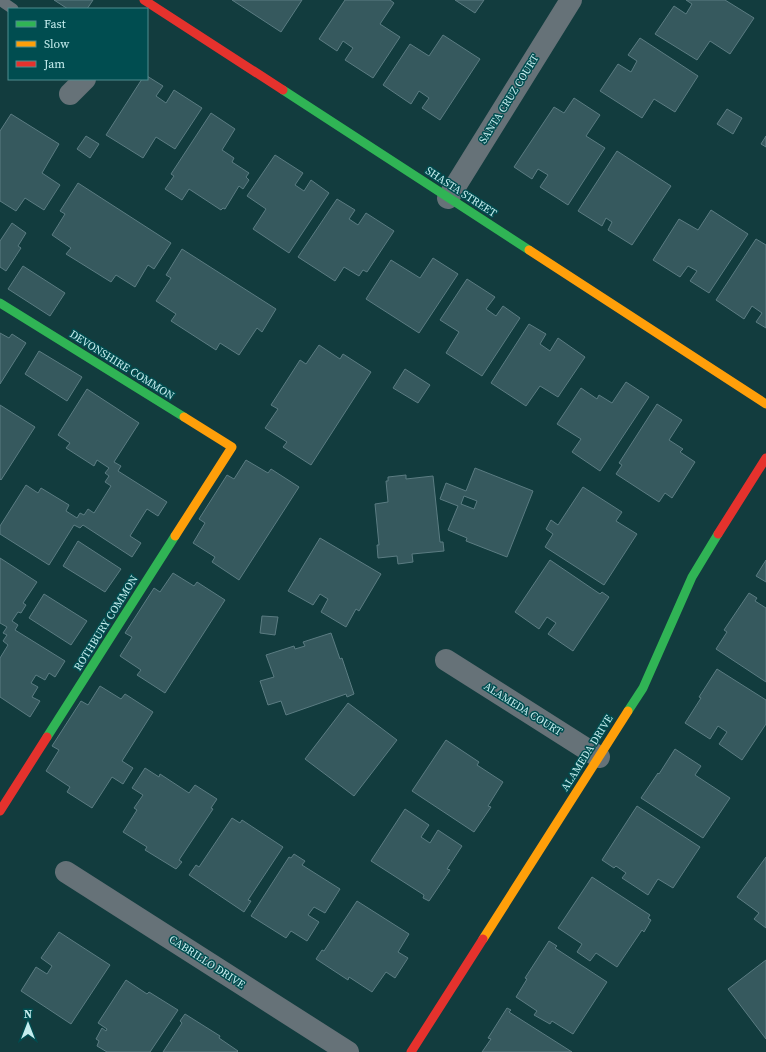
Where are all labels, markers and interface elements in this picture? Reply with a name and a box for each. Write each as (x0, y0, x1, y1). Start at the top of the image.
legend (8, 8, 148, 80)
text: Fast (44, 16, 66, 32)
text: Slow (44, 36, 70, 52)
street label: SANTA CRUZ COURT (475, 51, 543, 146)
text: Jam (43, 56, 65, 72)
street label: SHASTA STREET (423, 163, 500, 221)
street label: DEVONSHIRE COMMON (67, 327, 177, 403)
street label: ROTHBURY COMMON (71, 572, 141, 674)
street label: ALAMEDA COURT (481, 679, 566, 739)
street label: ALAMEDA DRIVE (558, 712, 617, 794)
street label: CABRILLO DRIVE (166, 932, 248, 992)
north arrow (8, 1004, 48, 1044)
text: N (24, 1007, 32, 1022)

